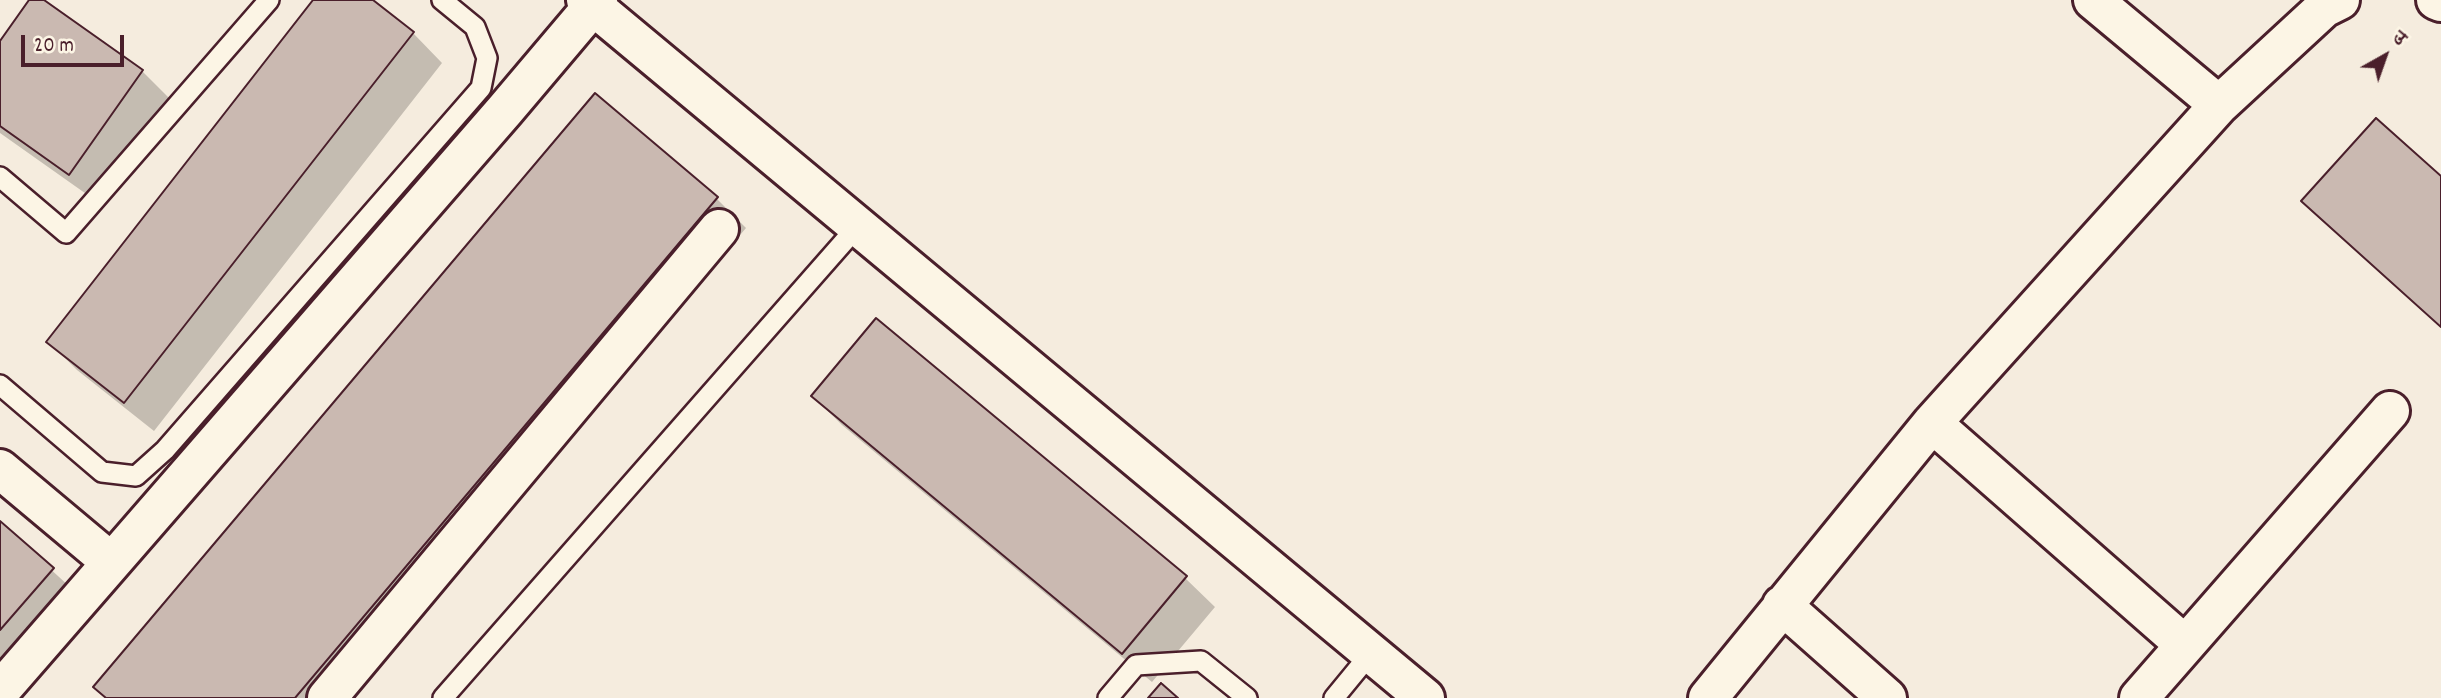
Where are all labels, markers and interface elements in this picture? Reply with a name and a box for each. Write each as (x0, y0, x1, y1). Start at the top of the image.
scale bar (24, 21, 128, 65)
north arrow (2350, 21, 2420, 91)
text: उ (2386, 26, 2412, 53)
text: 20 m (34, 32, 74, 62)

